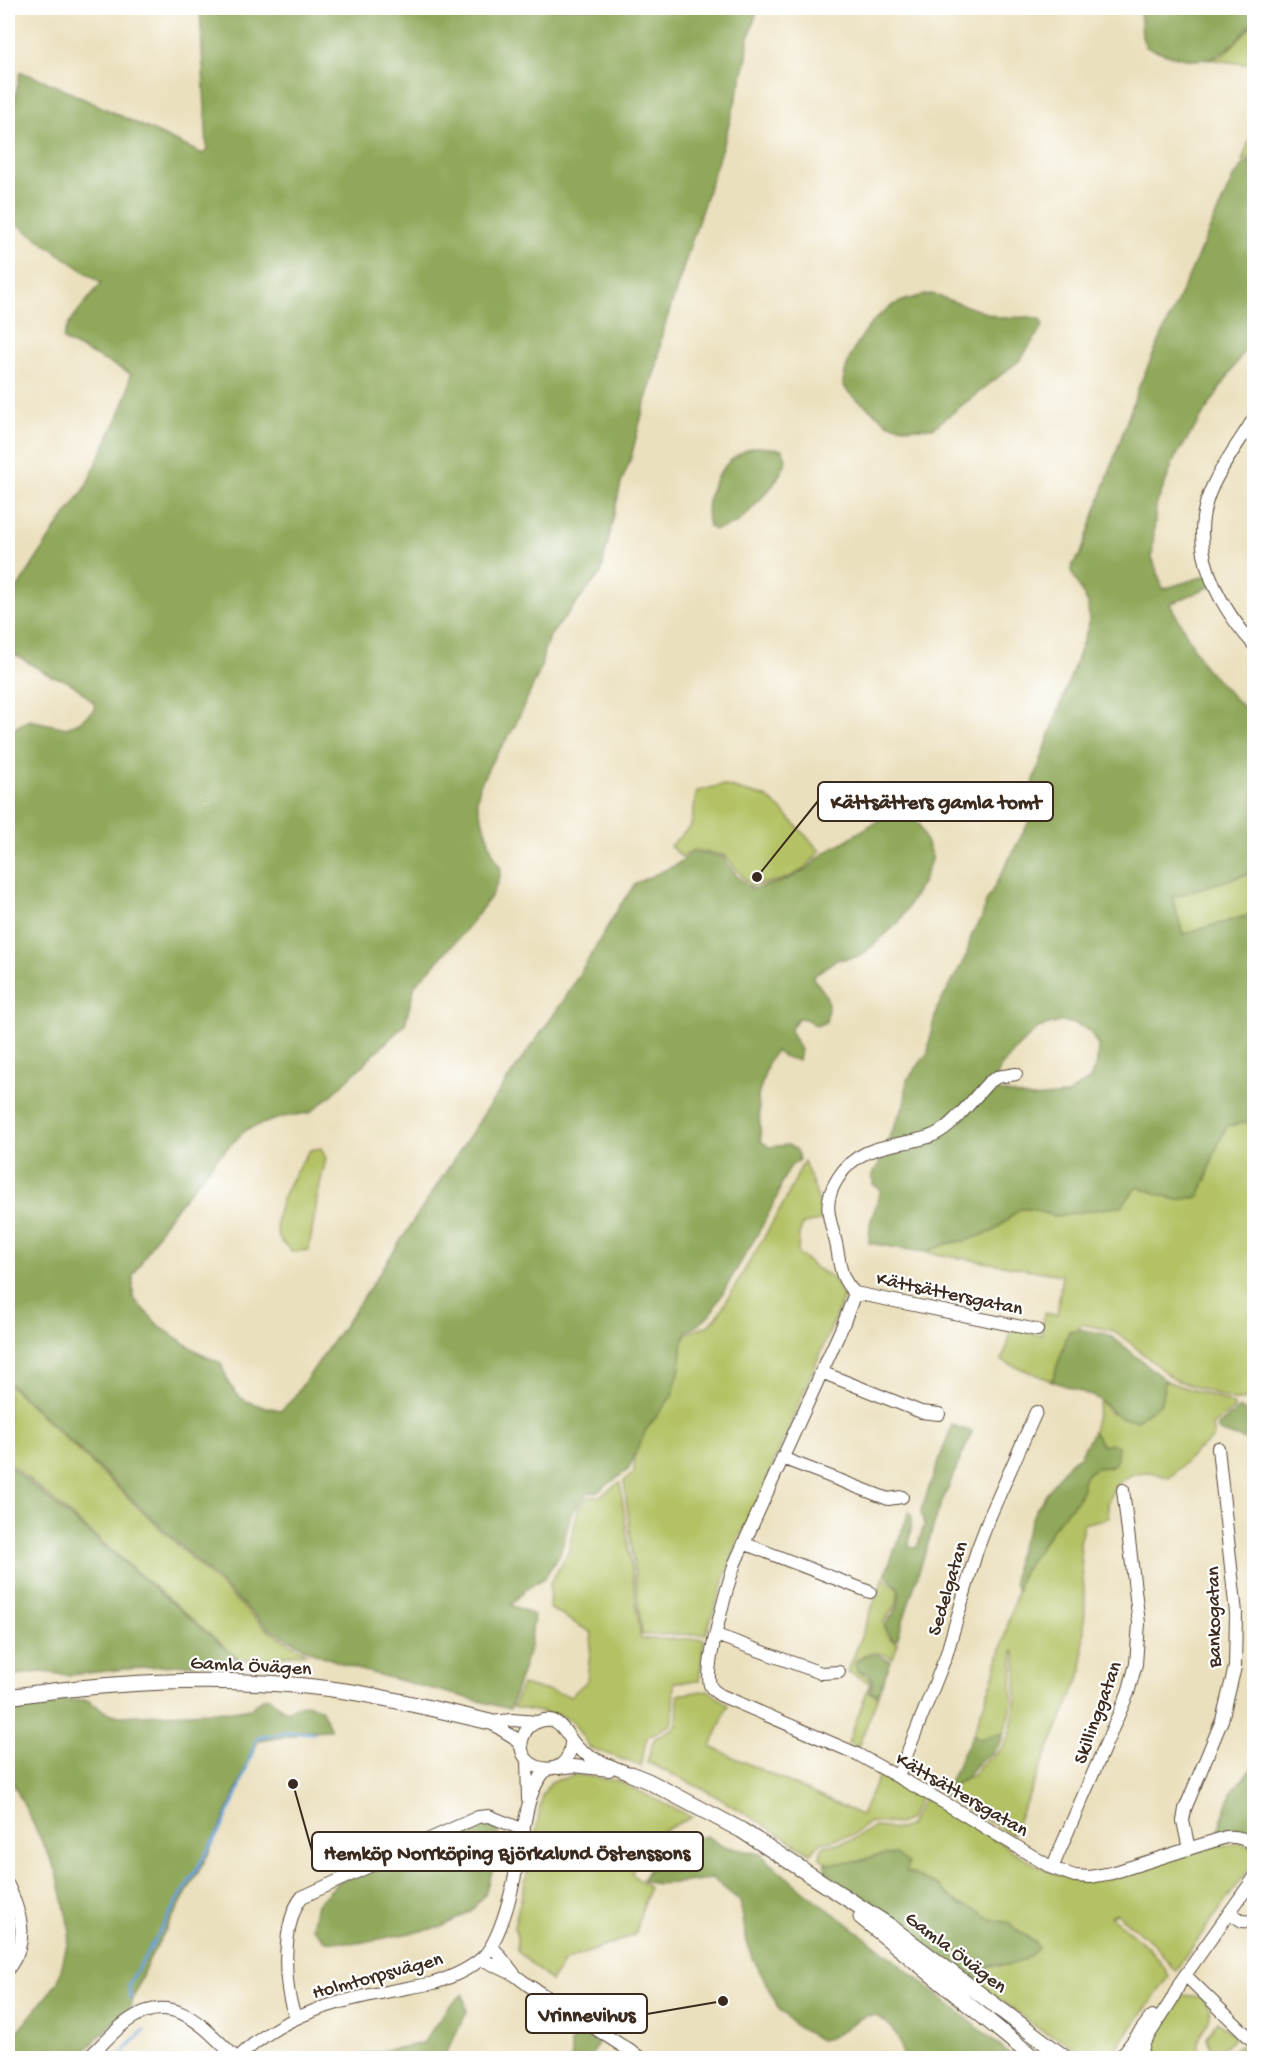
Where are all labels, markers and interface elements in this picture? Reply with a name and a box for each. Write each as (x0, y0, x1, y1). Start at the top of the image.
callout: Kättsätters gamla tomt (818, 782, 1053, 821)
text: Kättsätters gamla tomt (830, 792, 1044, 817)
street label: Kättsättersgatan (874, 1269, 1025, 1322)
street label: Sedelgatan (924, 1539, 975, 1639)
street label: Bankogatan (1203, 1566, 1228, 1669)
street label: Gamla Övägen (190, 1653, 312, 1682)
street label: Skillinggatan (1070, 1658, 1129, 1768)
street label: Kättsättersgatan (891, 1749, 1032, 1844)
callout: Hemköp Norrköping Björkalund Östenssons (312, 1832, 703, 1871)
text: Hemköp Norrköping Björkalund Östenssons (324, 1843, 692, 1868)
street label: Gamla Övägen (900, 1908, 1011, 2000)
street label: Holmtorpsvägen (310, 1949, 446, 2006)
callout: Vrinnevihus (526, 1994, 647, 2033)
text: Vrinnevihus (537, 2005, 637, 2030)

